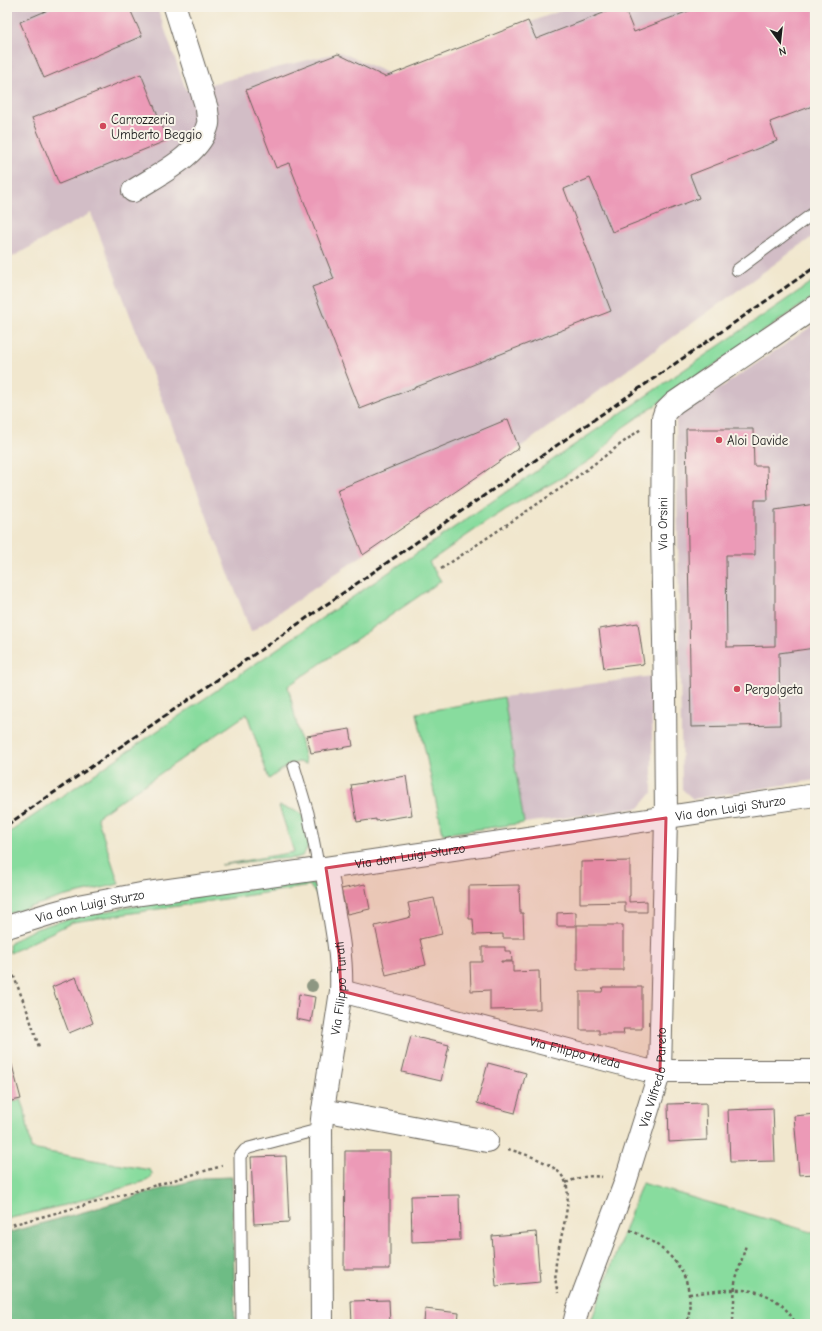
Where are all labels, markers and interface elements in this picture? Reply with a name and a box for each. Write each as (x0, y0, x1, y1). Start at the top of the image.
north arrow (760, 22, 800, 62)
text: N (777, 44, 788, 58)
place label: Carrozzeria Umberto Beggio (111, 112, 202, 142)
marker: Carrozzeria Umberto Beggio (98, 121, 108, 131)
place label: Aloi Davide (727, 433, 789, 448)
marker: Aloi Davide (714, 435, 724, 445)
street label: Via Orsini (654, 497, 670, 550)
place label: Pergolgeta (745, 682, 803, 697)
marker: Pergolgeta (732, 684, 742, 694)
street label: Via don Luigi Sturzo (674, 792, 787, 823)
street label: Via don Luigi Sturzo (354, 840, 466, 871)
street label: Via don Luigi Sturzo (34, 886, 146, 925)
street label: Via Filippo Turati (327, 941, 349, 1036)
street label: Via Vilfredo Pareto (635, 1027, 669, 1129)
street label: Via Filippo Meda (528, 1033, 622, 1071)

